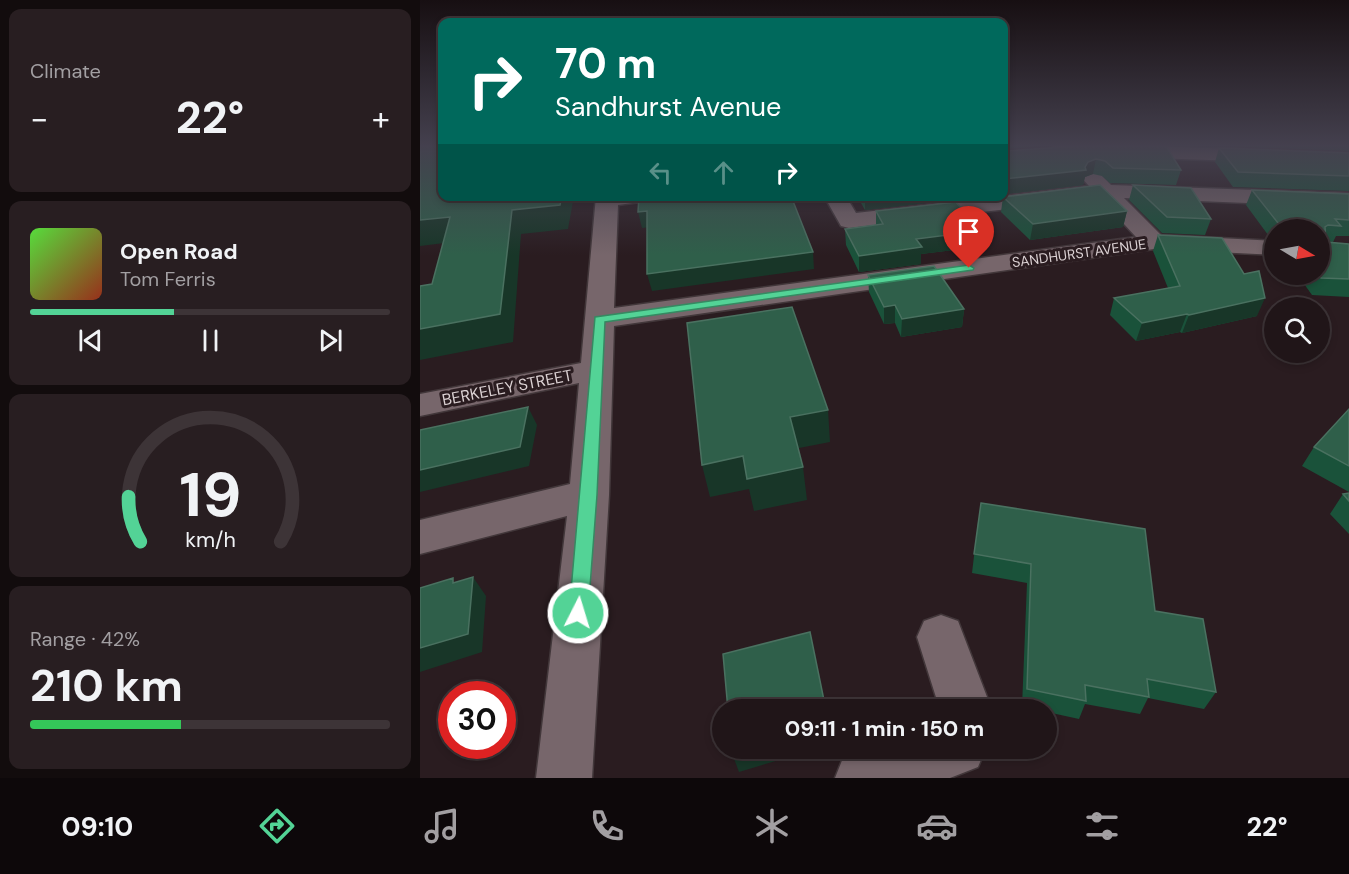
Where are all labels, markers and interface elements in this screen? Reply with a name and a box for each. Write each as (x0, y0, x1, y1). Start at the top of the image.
text: 70 m (555, 36, 656, 91)
icon: right (456, 42, 534, 120)
text: Climate (30, 58, 101, 84)
text: 22° (176, 88, 244, 147)
text: Sandhurst Avenue (555, 89, 781, 124)
text: − (30, 97, 48, 140)
text: + (372, 97, 390, 140)
icon: left (644, 156, 677, 189)
icon: ahead (707, 156, 740, 189)
icon: right (770, 156, 803, 189)
pin (943, 206, 994, 268)
icon: arrive (952, 215, 985, 248)
north arrow (1264, 219, 1330, 285)
map controls (1264, 219, 1330, 363)
street label: SANDHURST AVENUE (1011, 235, 1147, 271)
text: Open Road (120, 237, 238, 266)
text: Tom Ferris (120, 266, 216, 292)
button: search (1264, 297, 1330, 363)
icon: previous (74, 324, 107, 357)
icon: pause (194, 324, 227, 357)
icon: next (314, 324, 347, 357)
street label: BERKELEY STREET (440, 365, 574, 410)
text: 19 (179, 454, 241, 535)
text: km/h (185, 527, 235, 555)
position arrow (546, 581, 610, 645)
text: Range · 42% (30, 626, 140, 652)
text: 210 km (30, 656, 183, 715)
speed limit sign: 30 (438, 681, 516, 759)
text: 09:11 · 1 min · 150 m (785, 714, 984, 743)
icon: directions (256, 805, 298, 847)
icon: music (421, 805, 463, 847)
icon: phone (586, 805, 628, 847)
icon: climate (751, 805, 793, 847)
icon: car (916, 805, 958, 847)
icon: filters (1081, 805, 1123, 847)
text: 09:10 (62, 809, 133, 844)
text: 22° (1246, 809, 1287, 844)

